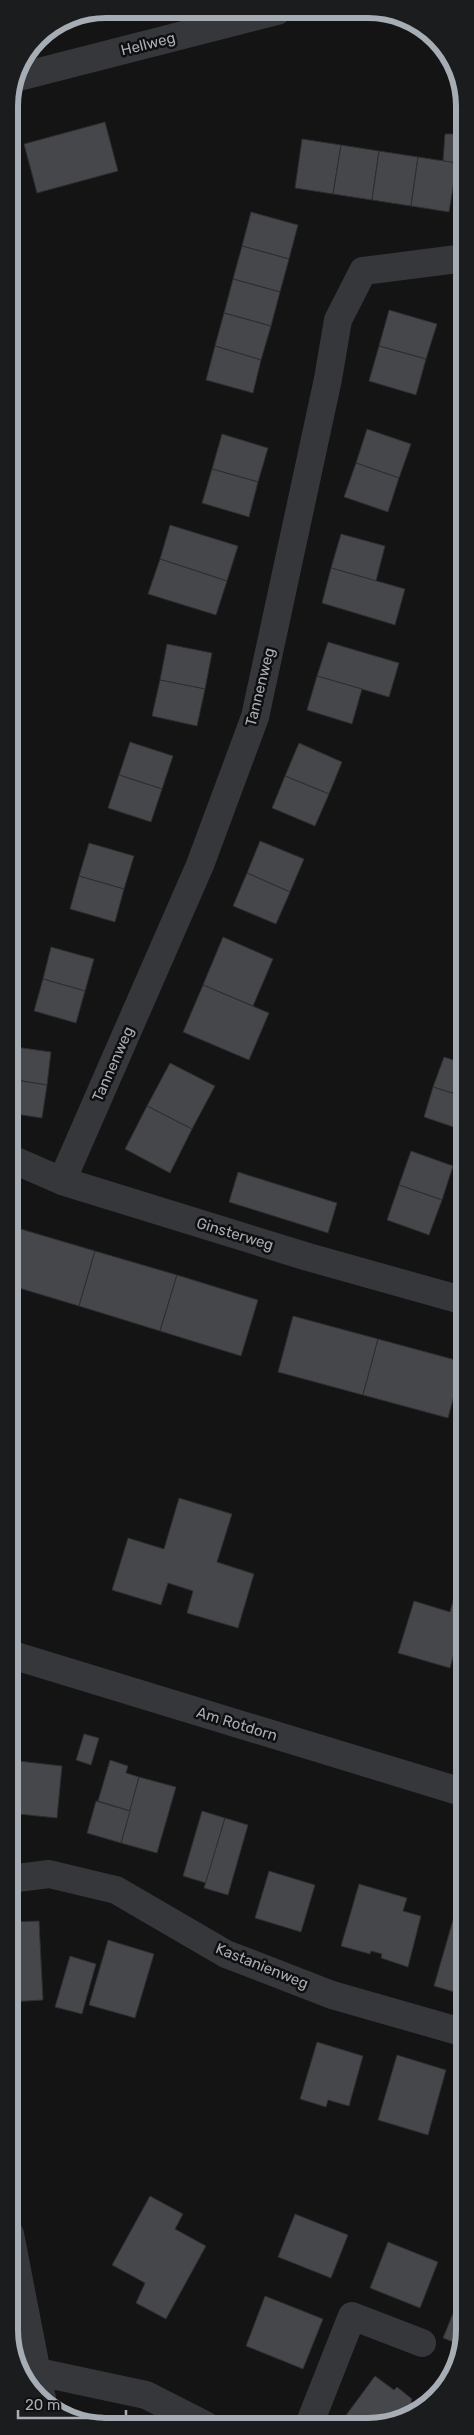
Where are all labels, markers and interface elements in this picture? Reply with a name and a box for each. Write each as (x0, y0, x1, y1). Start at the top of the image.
street label: Hellweg (119, 29, 177, 59)
street label: Tannenweg (242, 646, 278, 728)
street label: Tannenweg (88, 1024, 138, 1104)
street label: Ginsterweg (194, 1214, 276, 1254)
street label: Am Rotdorn (194, 1703, 280, 1745)
street label: Kastanienweg (213, 1939, 311, 1993)
scale bar (18, 2388, 125, 2420)
text: 20 m (25, 2396, 60, 2414)

